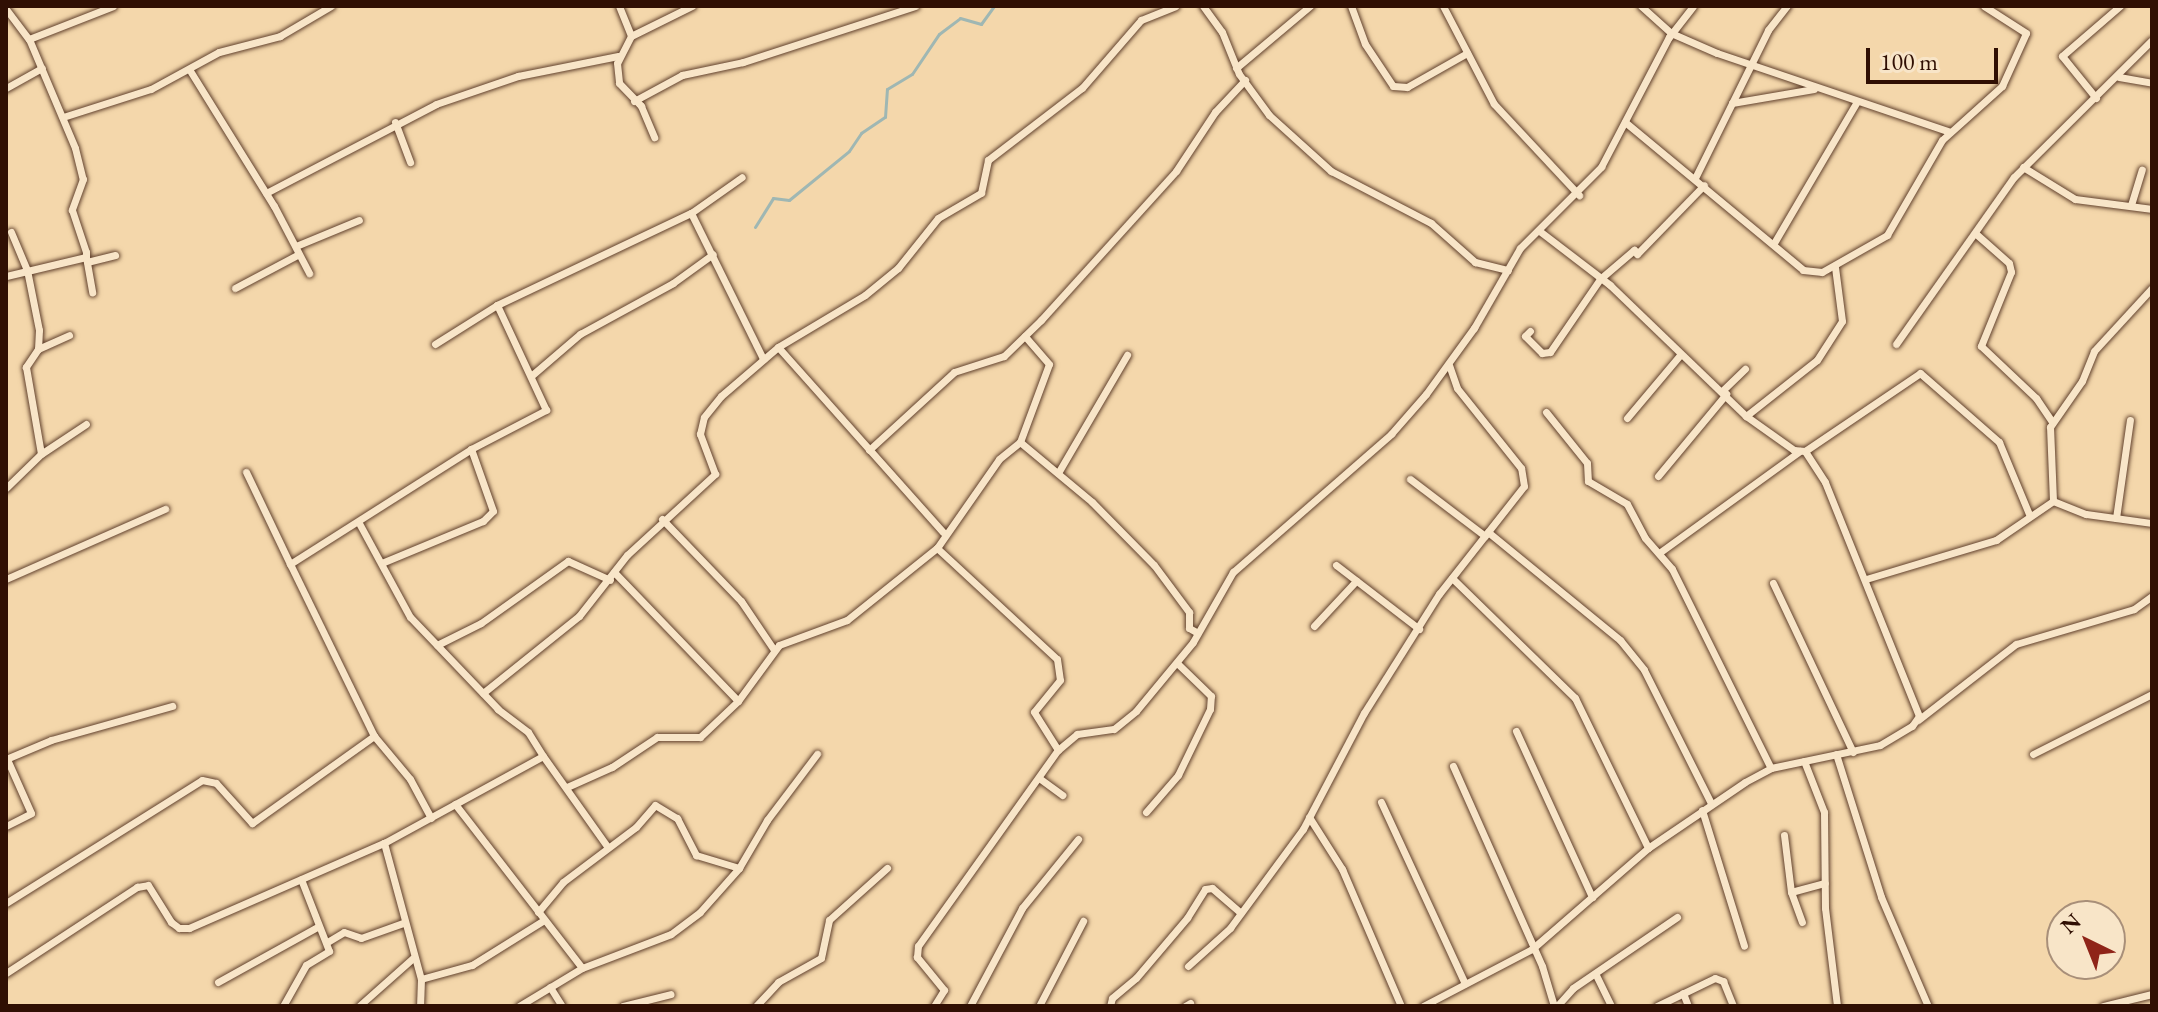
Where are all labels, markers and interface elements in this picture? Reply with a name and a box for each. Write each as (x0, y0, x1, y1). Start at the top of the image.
scale bar (1870, 32, 2002, 82)
text: 100 m (1880, 46, 1938, 77)
north arrow (2046, 900, 2126, 980)
text: N (2054, 907, 2087, 940)

